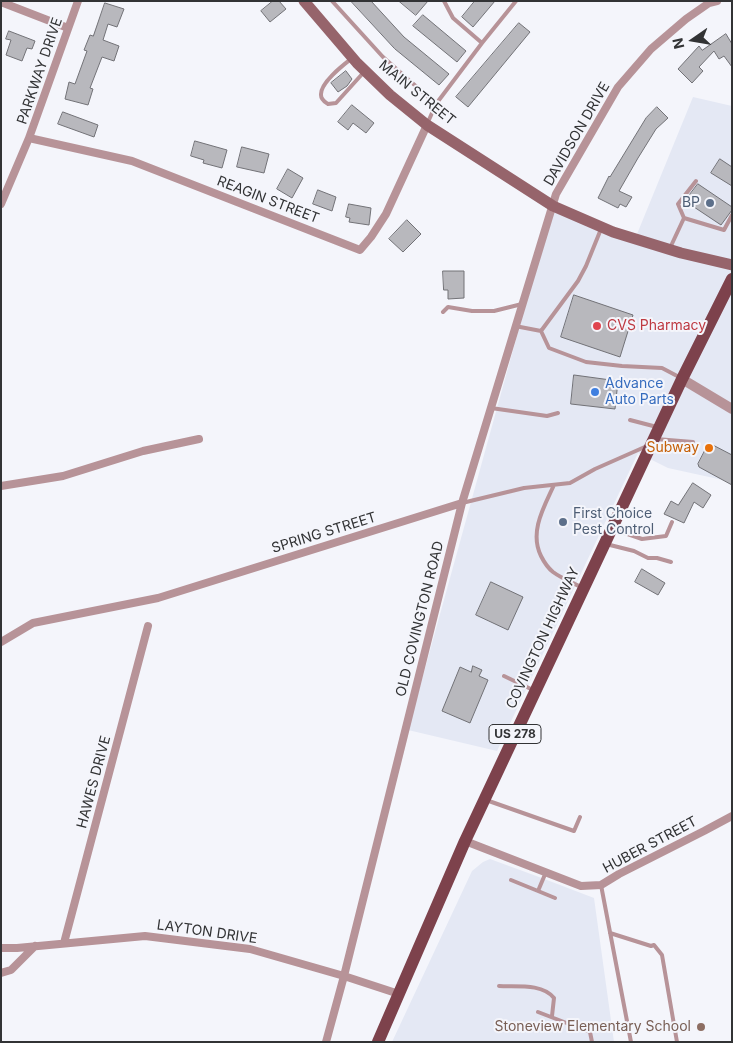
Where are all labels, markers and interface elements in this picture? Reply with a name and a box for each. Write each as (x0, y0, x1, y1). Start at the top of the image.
street label: PARKWAY DRIVE (14, 15, 66, 127)
north arrow (668, 15, 718, 65)
text: N (668, 36, 687, 51)
street label: MAIN STREET (375, 57, 459, 129)
street label: DAVIDSON DRIVE (540, 79, 614, 189)
street label: REAGIN STREET (214, 173, 322, 227)
place label: BP (682, 195, 700, 211)
marker: BP (704, 197, 716, 209)
place label: CVS Pharmacy (607, 318, 706, 334)
marker: CVS Pharmacy (591, 320, 603, 332)
place label: Advance Auto Parts (605, 376, 674, 408)
marker: Advance Auto Parts (589, 386, 601, 398)
place label: Subway (646, 440, 699, 456)
marker: Subway (703, 442, 715, 454)
place label: First Choice Pest Control (573, 506, 654, 538)
street label: SPRING STREET (270, 509, 378, 557)
marker: First Choice Pest Control (557, 516, 569, 528)
street label: OLD COVINGTON ROAD (393, 539, 447, 699)
street label: COVINGTON HIGHWAY (503, 564, 583, 712)
road number: US 278 (489, 724, 541, 744)
street label: HAWES DRIVE (74, 734, 114, 830)
street label: HUBER STREET (600, 813, 700, 877)
street label: LAYTON DRIVE (156, 917, 258, 947)
place label: Stoneview Elementary School (495, 1019, 691, 1035)
marker: Stoneview Elementary School (695, 1021, 707, 1033)

